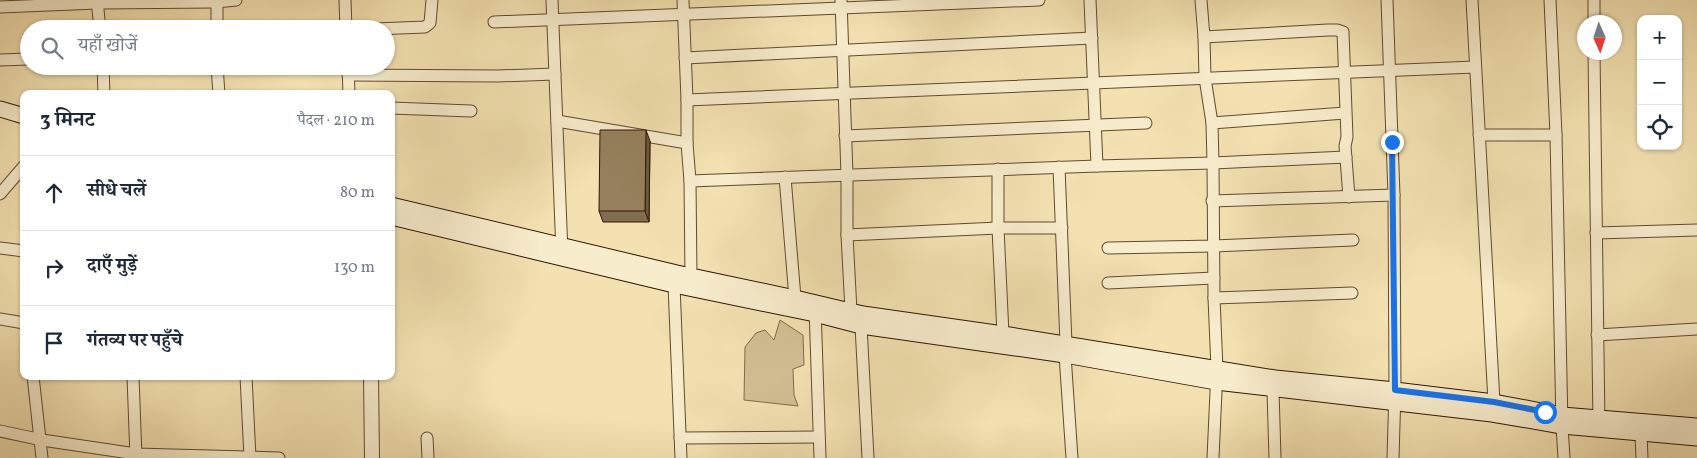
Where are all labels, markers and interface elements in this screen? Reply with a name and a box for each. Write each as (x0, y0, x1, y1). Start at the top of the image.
north arrow (1577, 15, 1622, 60)
map controls (1637, 15, 1682, 150)
button: + (1637, 15, 1682, 60)
search box (20, 20, 395, 75)
text: यहाँ खोजें (78, 33, 137, 59)
icon: search (38, 34, 66, 62)
button: − (1637, 60, 1682, 105)
button: locate (1637, 105, 1682, 150)
text: 3 मिनट (40, 106, 95, 135)
text: पैदल · 210 m (298, 110, 375, 132)
route end (1381, 131, 1404, 154)
text: सीधे चलें (87, 178, 146, 204)
icon: ahead (40, 179, 68, 207)
text: 80 m (340, 182, 375, 204)
text: दाएँ मुड़ें (87, 253, 137, 279)
icon: right (40, 254, 68, 282)
text: 130 m (334, 257, 375, 279)
text: गंतव्य पर पहुँचे (87, 328, 182, 354)
icon: arrive (40, 329, 68, 357)
route start (1534, 401, 1557, 424)

